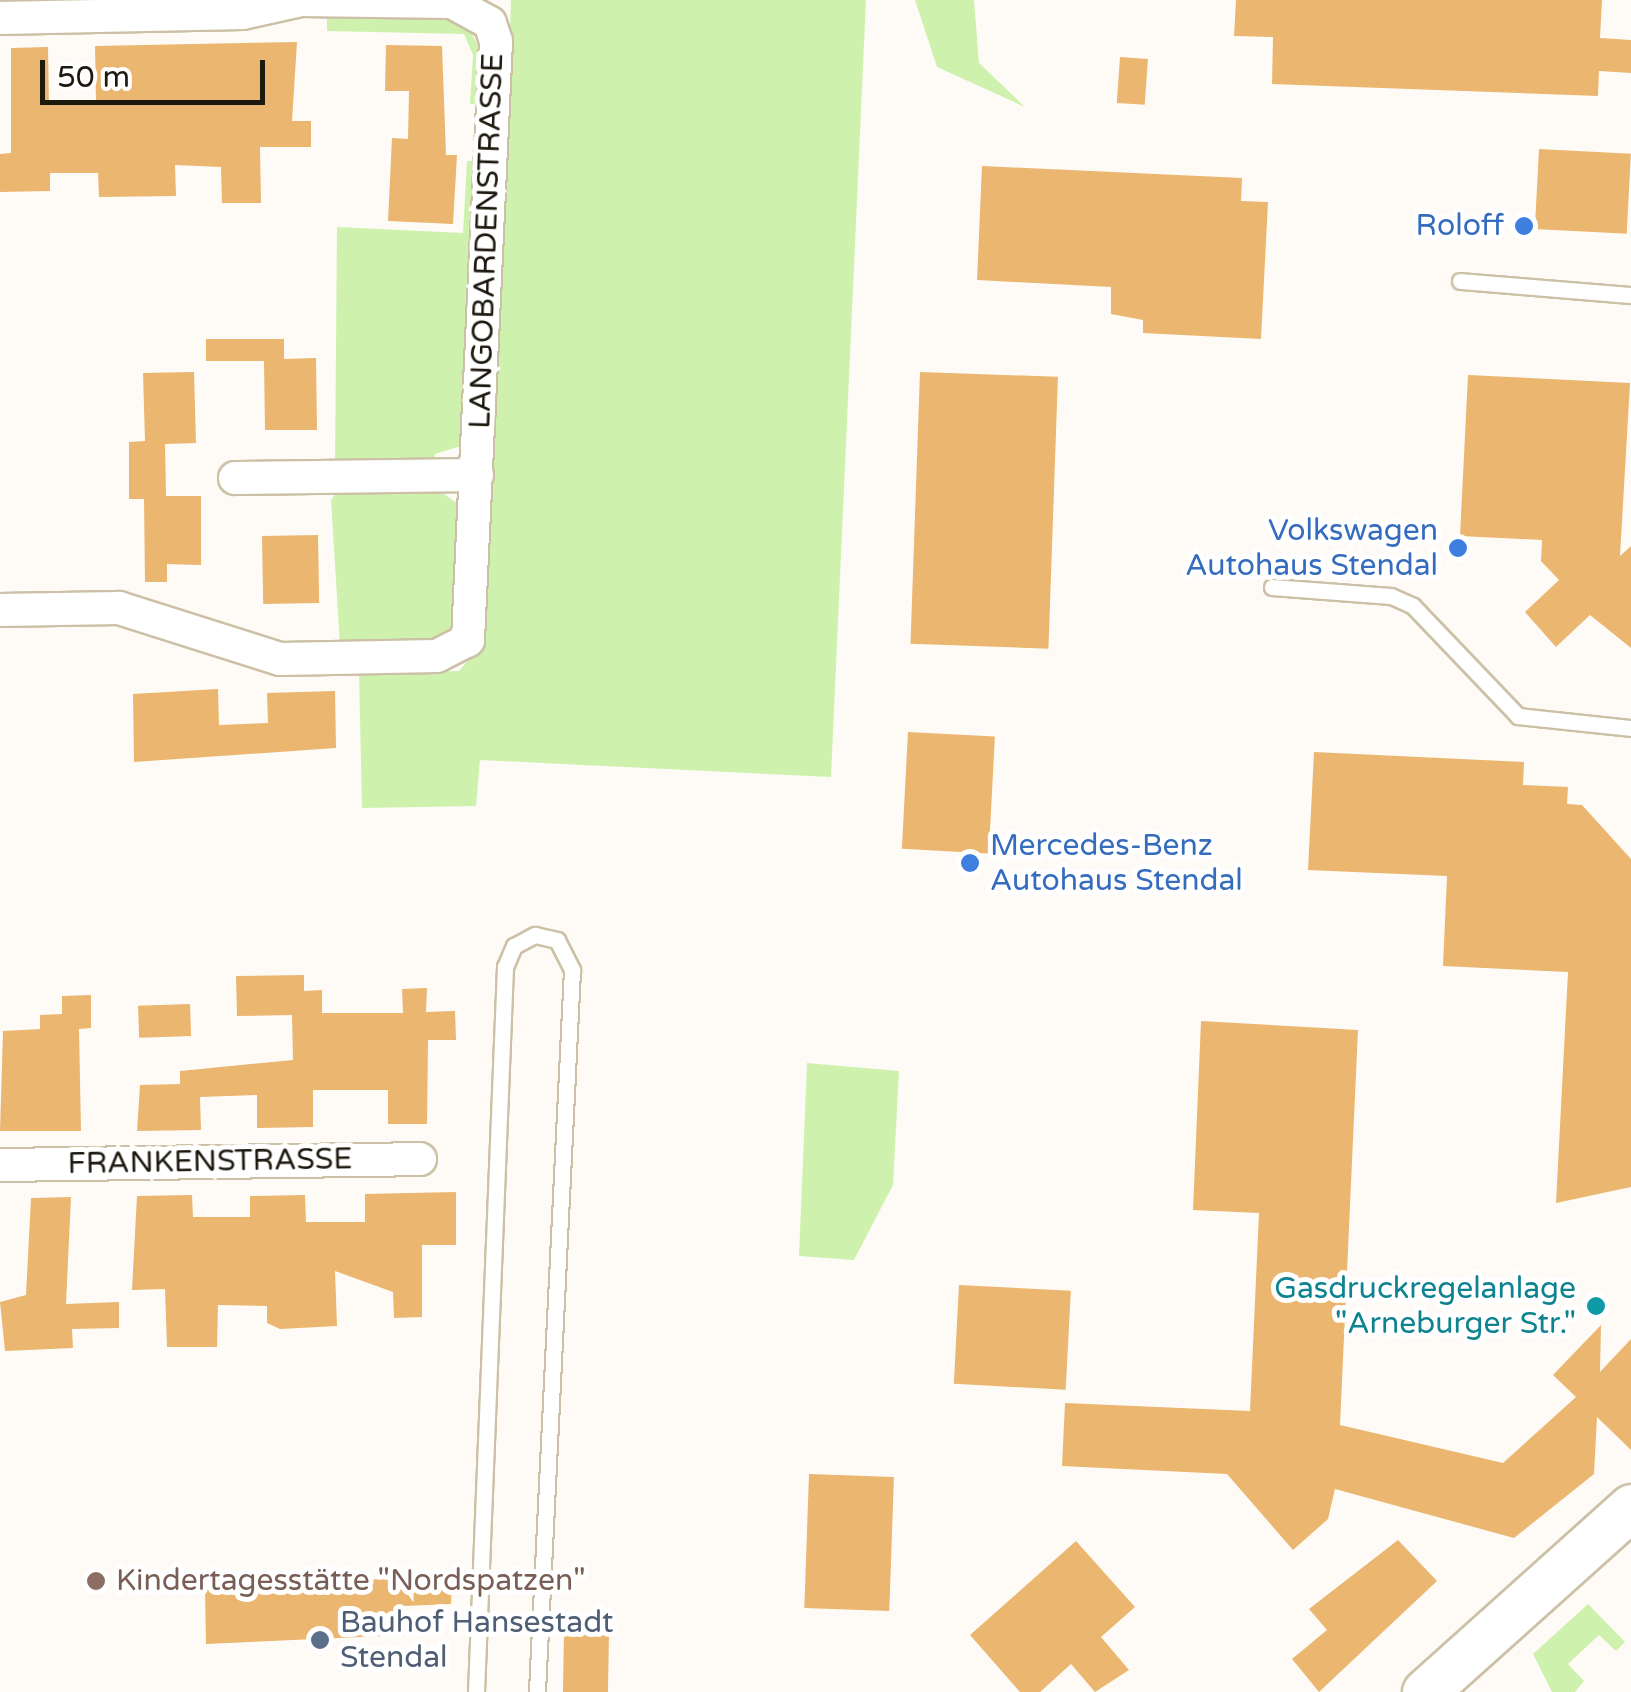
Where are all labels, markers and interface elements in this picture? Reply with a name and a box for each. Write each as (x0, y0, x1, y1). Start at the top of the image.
scale bar (45, 40, 270, 102)
street label: LANGOBARDENSTRASSE (462, 52, 512, 430)
text: 50 m (57, 59, 130, 96)
place label: Roloff (1416, 208, 1504, 244)
marker: Roloff (1513, 215, 1535, 237)
place label: Volkswagen Autohaus Stendal (1185, 513, 1438, 584)
marker: Volkswagen Autohaus Stendal (1447, 537, 1469, 559)
place label: Mercedes-Benz Autohaus Stendal (990, 828, 1243, 898)
marker: Mercedes-Benz Autohaus Stendal (959, 852, 981, 874)
street label: FRANKENSTRASSE (67, 1142, 353, 1182)
place label: Gasdruckregelanlage "Arneburger Str." (1274, 1271, 1576, 1342)
marker: Gasdruckregelanlage "Arneburger Str." (1585, 1295, 1607, 1317)
place label: Kindertagesstätte "Nordspatzen" (116, 1563, 586, 1599)
marker: Kindertagesstätte "Nordspatzen" (85, 1570, 107, 1592)
place label: Bauhof Hansestadt Stendal (340, 1605, 614, 1676)
marker: Bauhof Hansestadt Stendal (309, 1629, 331, 1651)

